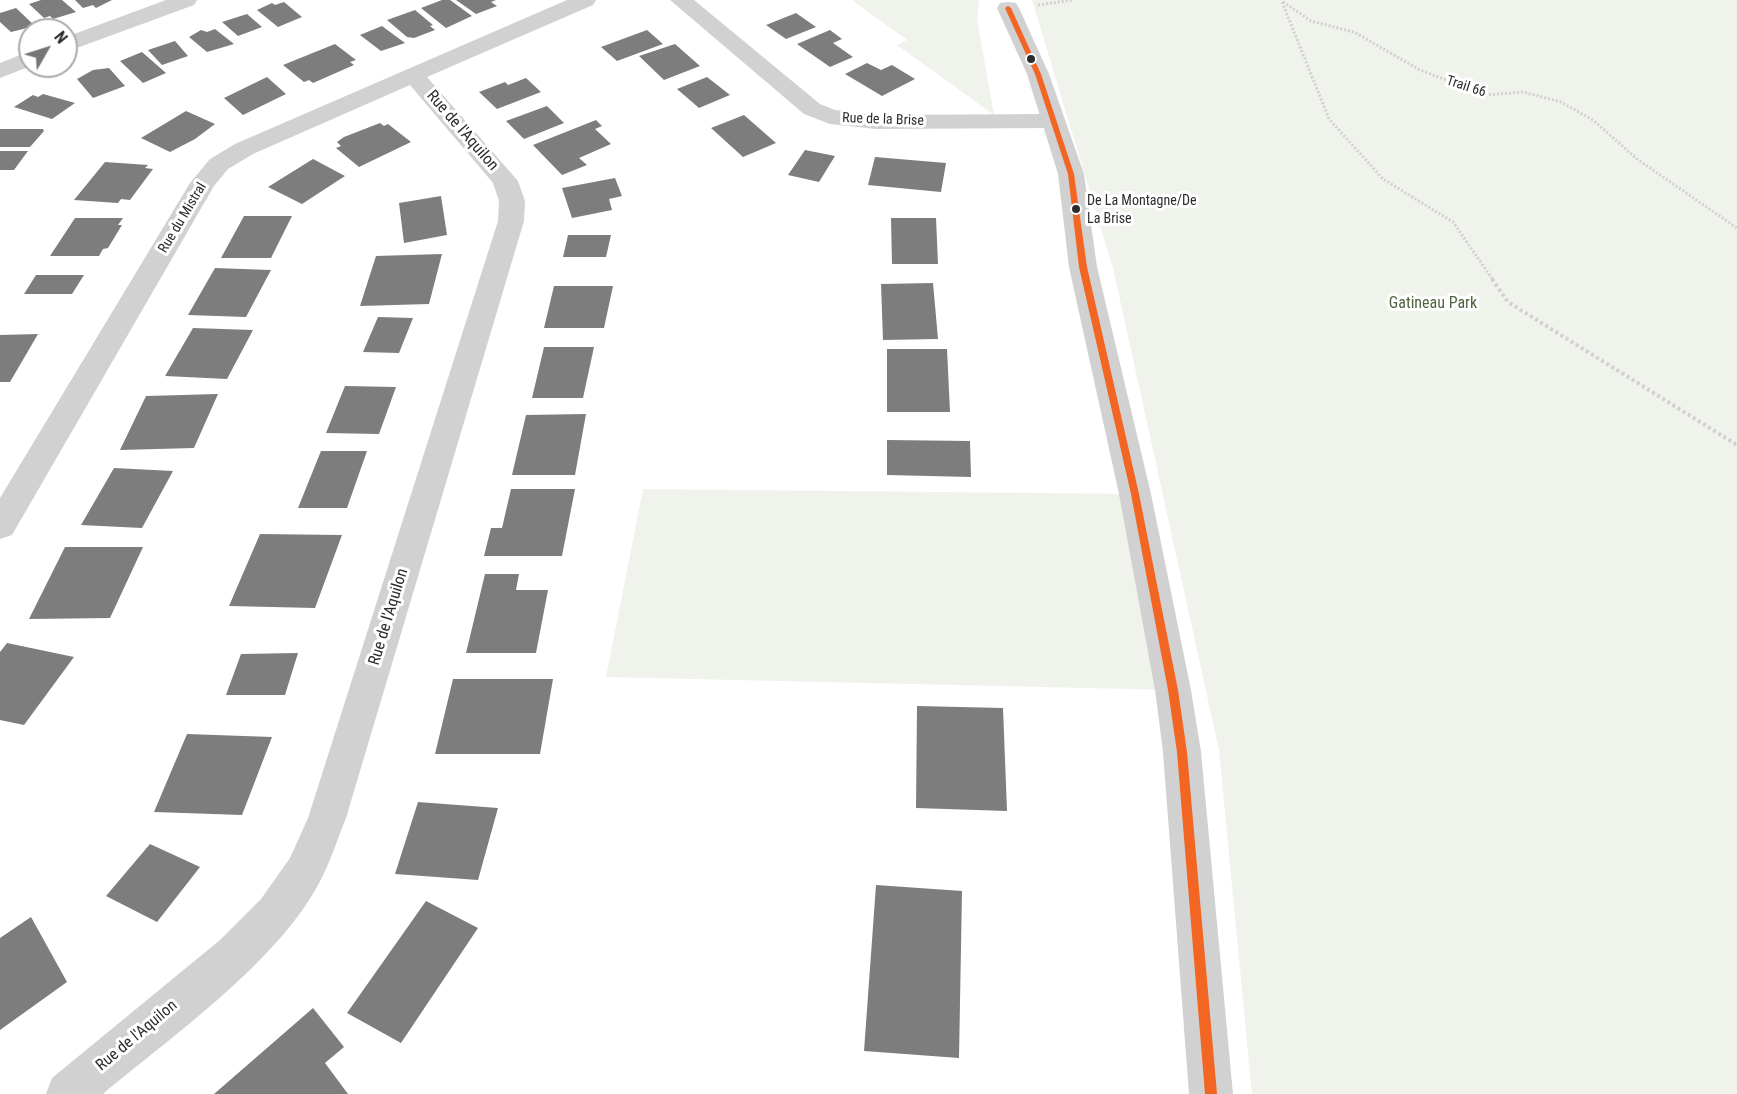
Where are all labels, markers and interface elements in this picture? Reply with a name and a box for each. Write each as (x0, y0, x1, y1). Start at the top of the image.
north arrow (18, 18, 78, 78)
text: N (50, 28, 71, 47)
unlabelled marker (1025, 53, 1037, 65)
street label: Trail 66 (1444, 73, 1488, 101)
street label: Rue de l'Aquilon (422, 87, 502, 175)
street label: Rue de la Brise (842, 110, 924, 130)
street label: Rue du Mistral (155, 180, 211, 256)
place label: De La Montagne/De La Brise (1087, 193, 1197, 226)
marker: De La Montagne/De La Brise (1070, 203, 1082, 215)
park label: Gatineau Park (1389, 294, 1477, 314)
street label: Rue de l'Aquilon (365, 566, 413, 668)
street label: Rue de l'Aquilon (92, 996, 182, 1076)

